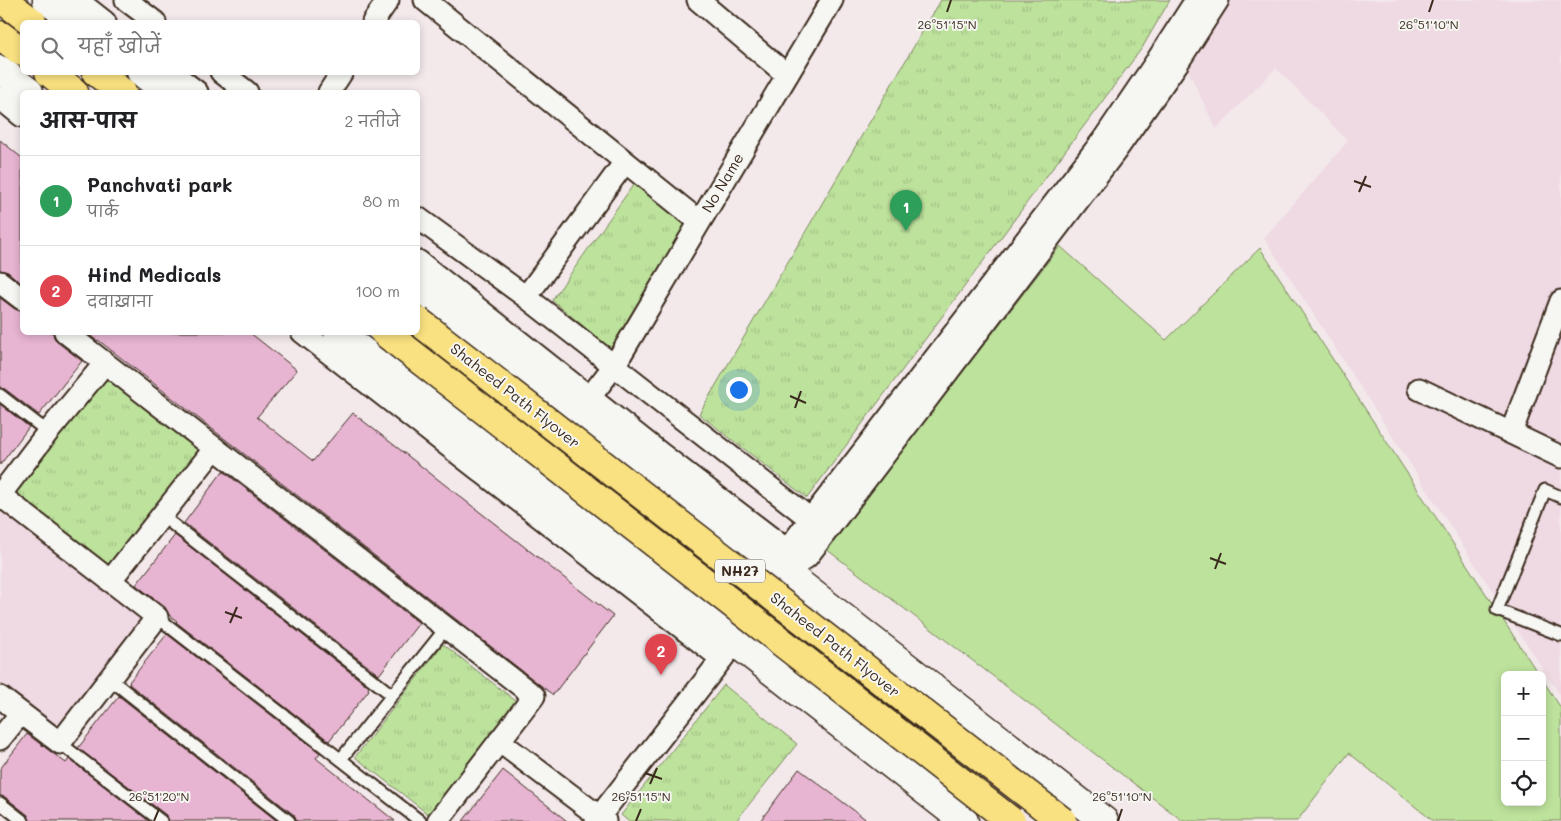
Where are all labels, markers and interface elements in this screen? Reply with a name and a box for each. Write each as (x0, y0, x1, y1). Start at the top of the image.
text: 26°51'15"N (917, 16, 977, 32)
text: 26°51'10"N (1399, 16, 1459, 32)
search box (20, 20, 420, 75)
text: यहाँ खोजें (78, 33, 161, 58)
icon: search (38, 34, 66, 62)
text: आस-पास (40, 106, 136, 133)
text: 2 नतीजे (344, 110, 400, 131)
street label: No Name (696, 149, 748, 216)
text: Panchvati park (87, 172, 232, 197)
text: 1 (52, 190, 60, 211)
text: 80 m (363, 190, 400, 211)
pin: 1 (890, 190, 922, 231)
text: पार्क (87, 200, 118, 221)
text: Hind Medicals (87, 262, 221, 287)
text: 2 (52, 280, 60, 301)
text: 100 m (355, 280, 400, 301)
text: दवाख़ाना (87, 290, 153, 311)
street label: Shaheed Path Flyover (447, 338, 585, 452)
your location (726, 377, 752, 403)
road number: NH27 (715, 560, 765, 582)
street label: Shaheed Path Flyover (767, 587, 905, 701)
pin: 2 (645, 634, 677, 675)
map controls (1501, 671, 1546, 806)
button: + (1501, 671, 1546, 716)
button: − (1501, 716, 1546, 761)
button: locate (1501, 761, 1546, 806)
text: 26°51'20"N (129, 788, 189, 804)
text: 26°51'15"N (611, 788, 671, 804)
text: 26°51'10"N (1092, 788, 1152, 804)

